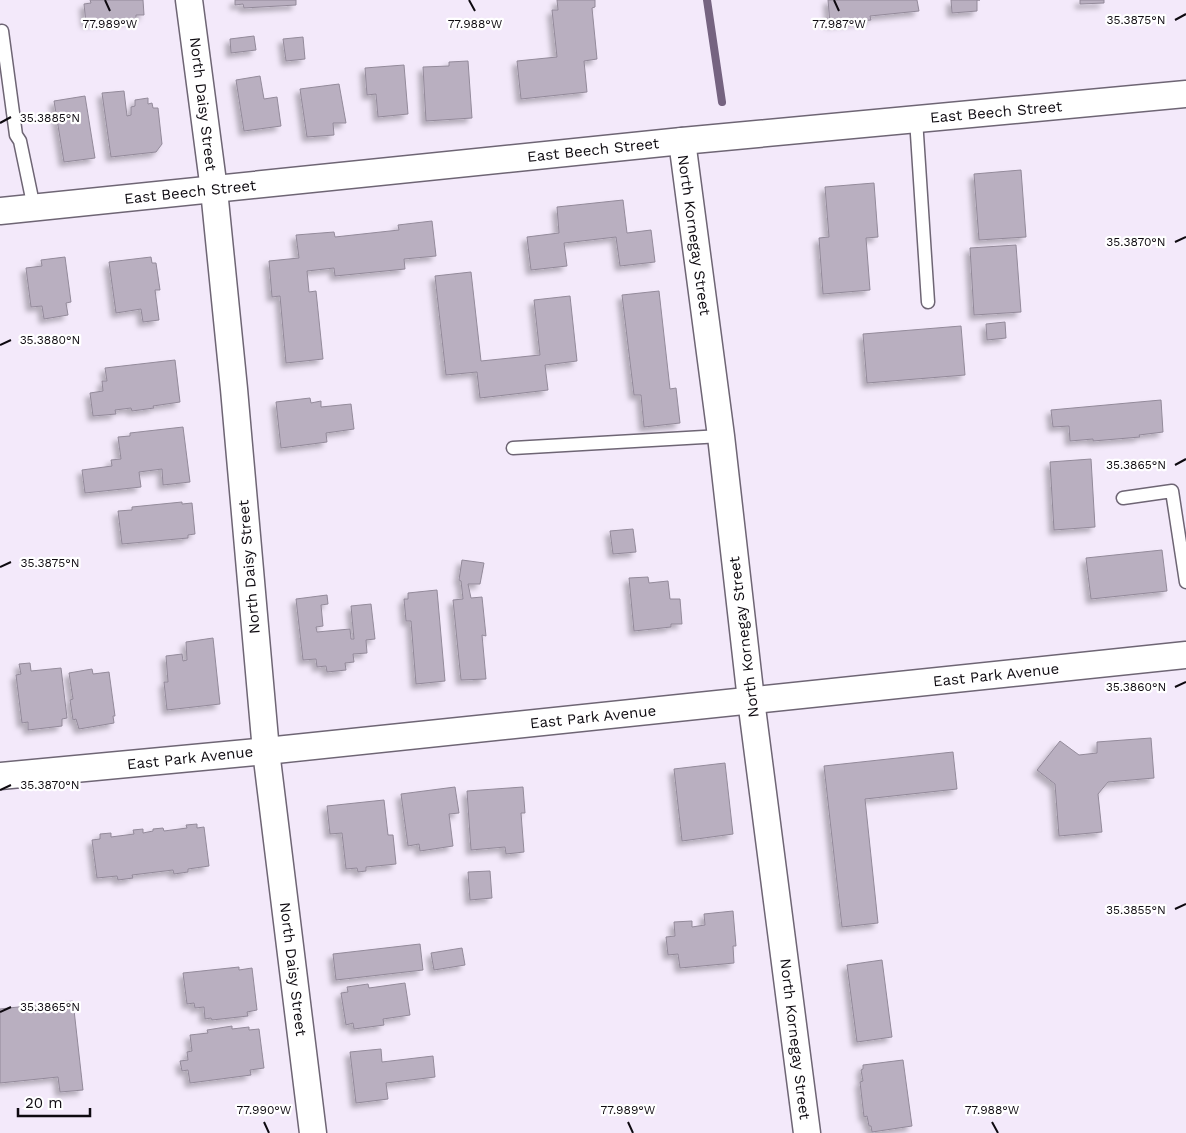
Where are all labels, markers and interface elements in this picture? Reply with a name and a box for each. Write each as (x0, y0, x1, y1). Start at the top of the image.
text: 35.3875°N (1106, 13, 1166, 27)
text: 77.989°W (83, 17, 138, 31)
text: 77.988°W (448, 17, 503, 31)
text: 77.987°W (812, 17, 866, 31)
street label: North Daisy Street (186, 36, 220, 173)
street label: East Beech Street (929, 97, 1063, 127)
text: 35.3885°N (20, 111, 80, 125)
street label: East Beech Street (526, 134, 660, 166)
street label: North Kornegay Street (674, 153, 714, 317)
street label: East Beech Street (123, 176, 257, 208)
text: 35.3870°N (1106, 235, 1166, 249)
text: 35.3880°N (20, 333, 80, 347)
text: 35.3865°N (1106, 458, 1166, 472)
street label: North Daisy Street (234, 498, 264, 635)
street label: North Kornegay Street (725, 555, 763, 719)
text: 35.3875°N (20, 556, 80, 570)
street label: East Park Avenue (932, 659, 1060, 691)
text: 35.3860°N (1106, 680, 1166, 694)
street label: East Park Avenue (529, 701, 657, 733)
street label: East Park Avenue (126, 742, 254, 774)
text: 35.3870°N (20, 778, 80, 792)
street label: North Daisy Street (276, 901, 310, 1038)
text: 35.3855°N (1106, 903, 1166, 917)
street label: North Kornegay Street (776, 957, 814, 1121)
text: 35.3865°N (20, 1000, 80, 1014)
scale bar (18, 1086, 90, 1118)
text: 20 m (25, 1094, 63, 1112)
text: 77.990°W (237, 1103, 292, 1117)
text: 77.989°W (601, 1103, 656, 1117)
text: 77.988°W (965, 1103, 1020, 1117)

